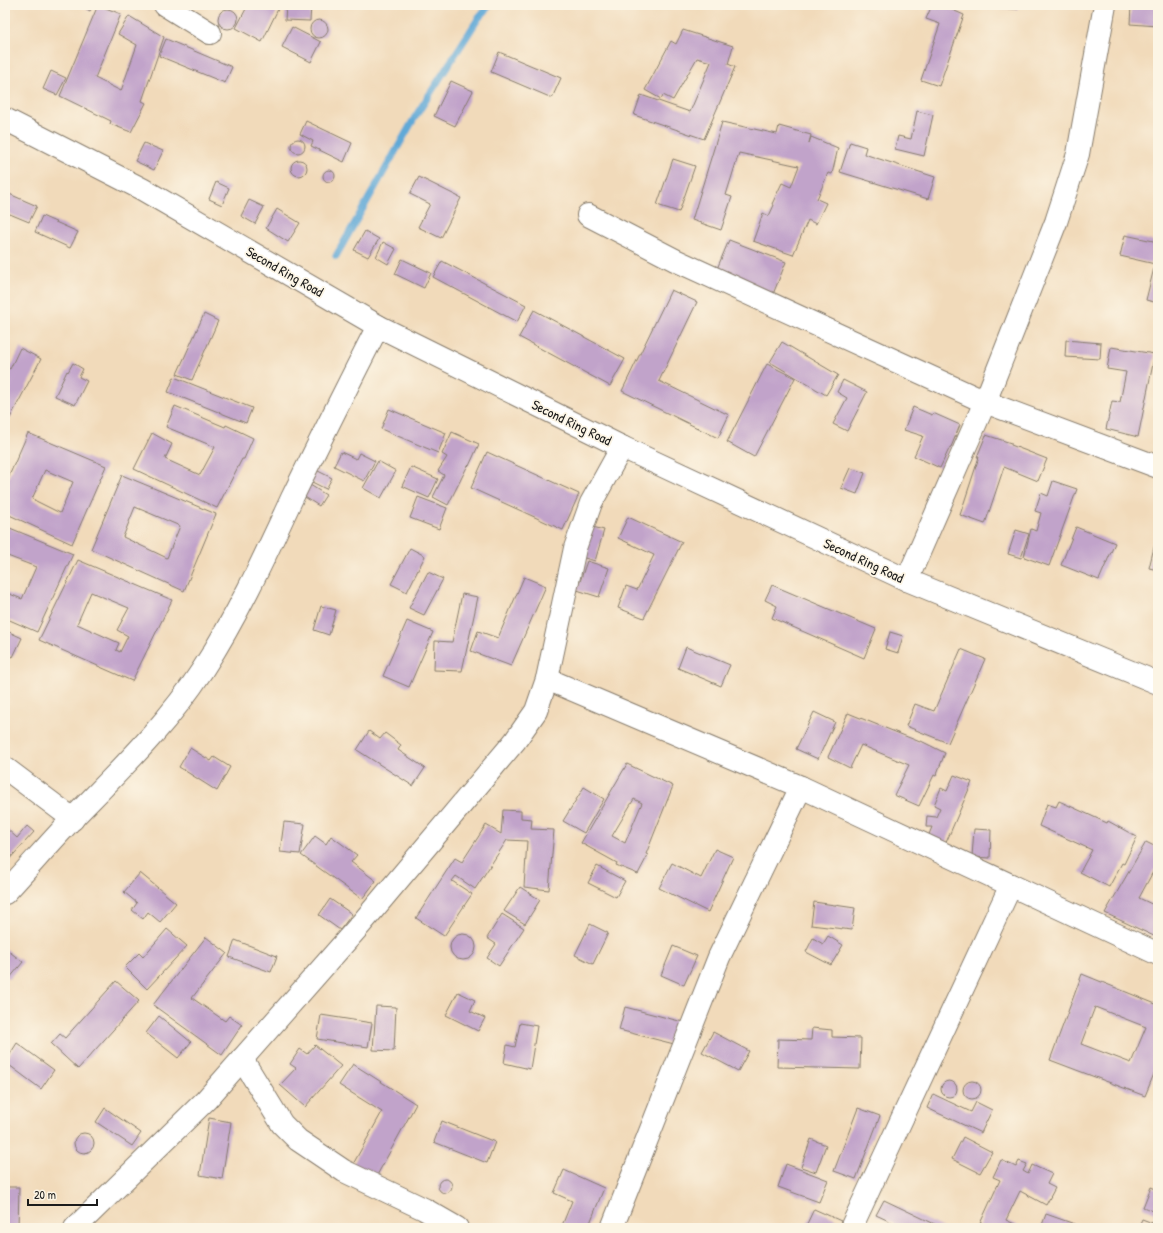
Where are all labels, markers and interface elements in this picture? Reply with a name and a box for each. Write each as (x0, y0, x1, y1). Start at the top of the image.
street label: Second Ring Road (242, 241, 328, 302)
street label: Second Ring Road (529, 395, 615, 451)
street label: Second Ring Road (820, 533, 908, 588)
scale bar (28, 1181, 97, 1207)
text: 20 m (34, 1186, 56, 1203)

